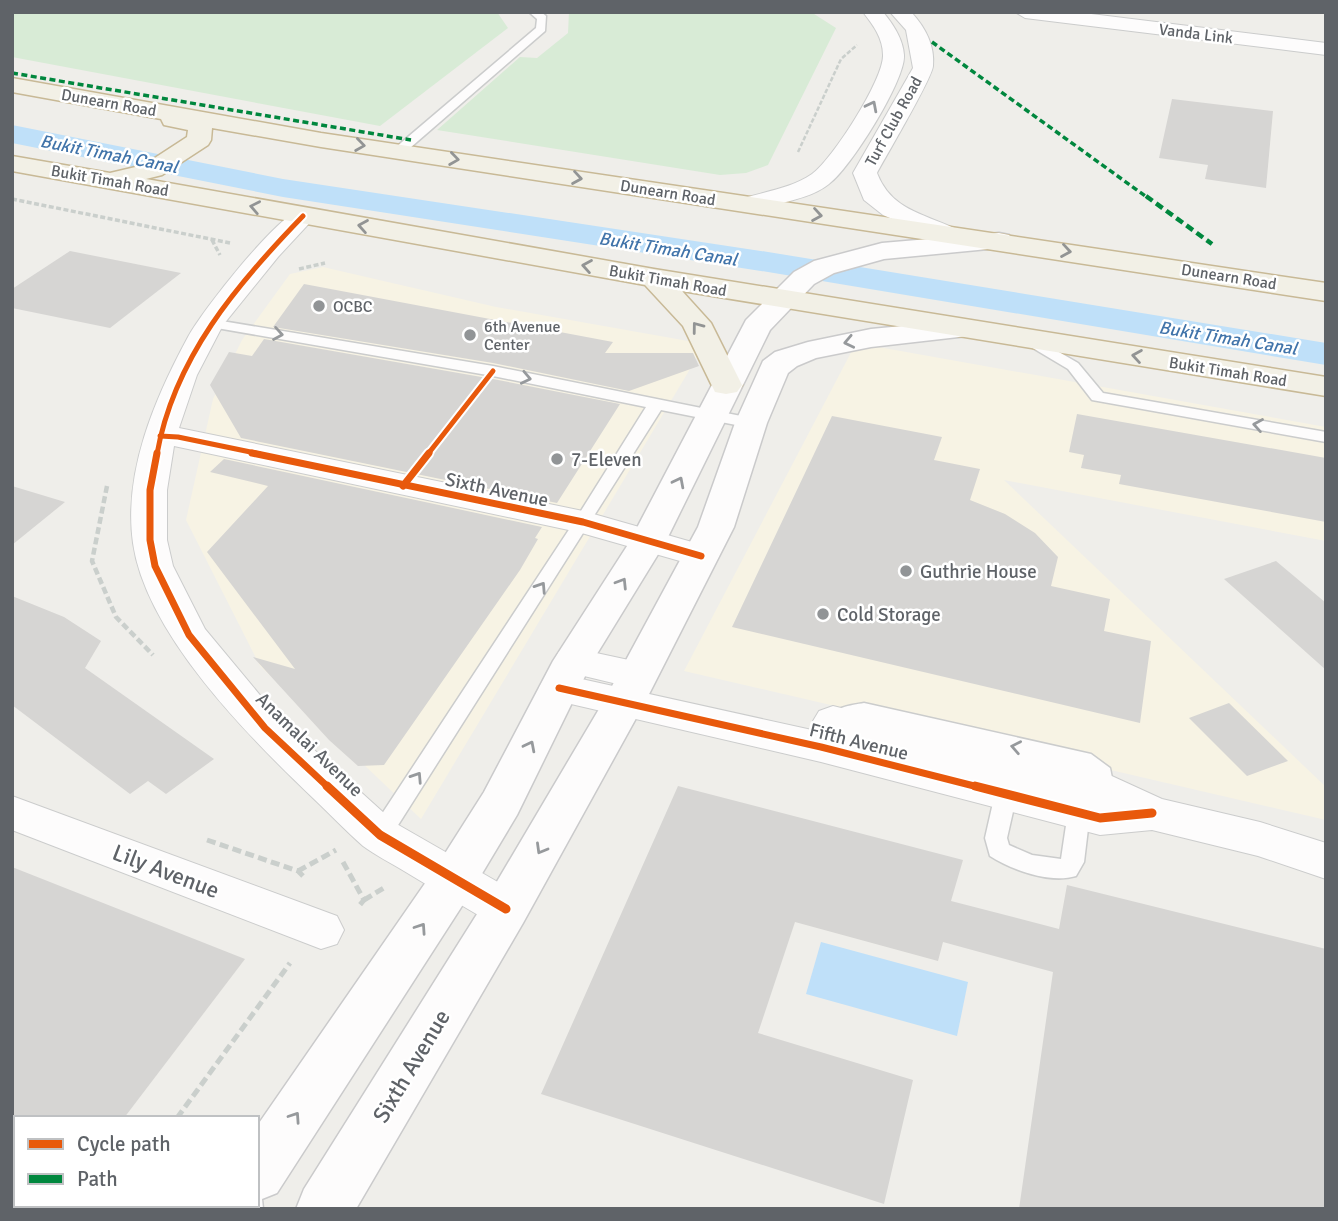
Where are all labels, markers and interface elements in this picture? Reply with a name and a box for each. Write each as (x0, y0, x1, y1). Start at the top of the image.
street label: Vanda Link (1158, 20, 1234, 48)
street label: Turf Club Road (861, 73, 927, 170)
street label: Dunearn Road (60, 85, 158, 121)
one-way arrow (864, 100, 878, 113)
water label: Bukit Timah Canal (38, 130, 181, 178)
one-way arrow (354, 138, 366, 153)
one-way arrow (448, 151, 460, 166)
street label: Bukit Timah Road (49, 161, 170, 201)
one-way arrow (571, 170, 583, 185)
street label: Dunearn Road (619, 176, 717, 210)
one-way arrow (249, 200, 261, 215)
one-way arrow (811, 207, 823, 222)
one-way arrow (357, 220, 369, 235)
water label: Bukit Timah Canal (597, 227, 740, 271)
one-way arrow (1060, 244, 1072, 259)
one-way arrow (581, 259, 593, 274)
street label: Dunearn Road (1180, 260, 1278, 294)
street label: Bukit Timah Road (607, 261, 728, 301)
place label: OCBC (333, 297, 373, 317)
marker: OCBC (311, 298, 327, 314)
water label: Bukit Timah Canal (1157, 316, 1300, 360)
place label: 6th Avenue Center (484, 317, 561, 355)
one-way arrow (693, 322, 706, 335)
one-way arrow (272, 326, 284, 341)
marker: 6th Avenue Center (462, 327, 478, 343)
one-way arrow (843, 334, 855, 349)
one-way arrow (1131, 349, 1143, 364)
street label: Bukit Timah Road (1167, 353, 1288, 391)
one-way arrow (520, 369, 532, 384)
one-way arrow (1253, 418, 1264, 433)
place label: 7-Eleven (571, 448, 642, 472)
marker: 7-Eleven (549, 451, 565, 467)
street label: Sixth Avenue (443, 467, 551, 513)
one-way arrow (670, 477, 684, 489)
place label: Guthrie House (920, 560, 1037, 584)
marker: Guthrie House (898, 563, 914, 579)
one-way arrow (614, 577, 627, 590)
one-way arrow (533, 581, 546, 594)
place label: Cold Storage (837, 603, 941, 627)
marker: Cold Storage (815, 606, 831, 622)
street label: Anamalai Avenue (250, 687, 368, 802)
street label: Fifth Avenue (807, 718, 911, 766)
one-way arrow (521, 740, 535, 753)
one-way arrow (1010, 740, 1022, 755)
one-way arrow (409, 772, 422, 785)
street label: Lily Avenue (108, 838, 223, 905)
one-way arrow (536, 841, 549, 854)
one-way arrow (413, 923, 426, 936)
street label: Sixth Avenue (366, 1004, 457, 1128)
one-way arrow (287, 1112, 299, 1125)
legend (14, 1116, 259, 1207)
text: Cycle path (77, 1131, 171, 1157)
text: Path (77, 1166, 118, 1192)

